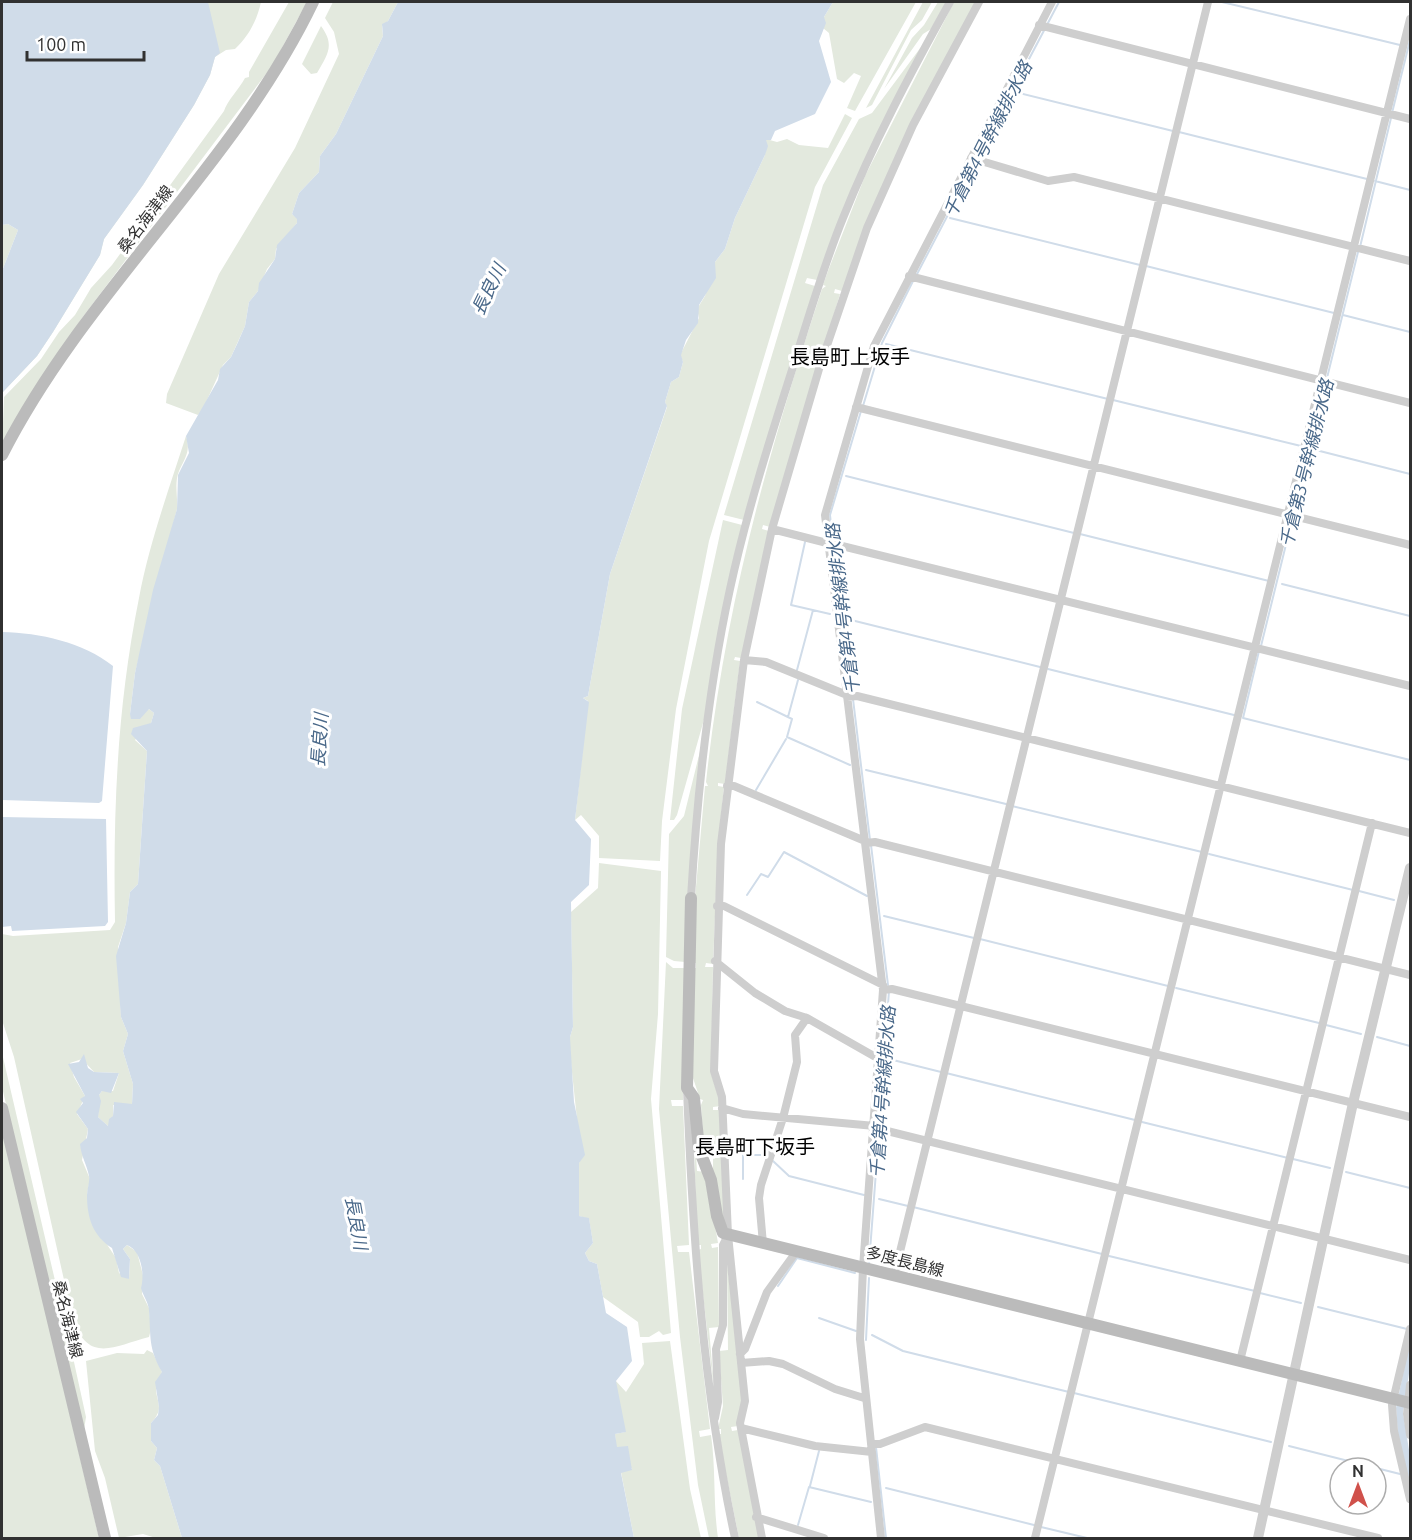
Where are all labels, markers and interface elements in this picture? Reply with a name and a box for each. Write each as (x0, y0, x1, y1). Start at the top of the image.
scale bar (27, 24, 144, 62)
text: 100 m (36, 34, 86, 54)
water label: 千倉第4号幹線排水路 (939, 56, 1036, 220)
street label: 桑名海津線 (114, 182, 176, 256)
water label: 長良川 (467, 259, 510, 318)
district label: 長島町上坂手 (790, 345, 910, 368)
water label: 千倉第3号幹線排水路 (1275, 375, 1337, 549)
water label: 千倉第4号幹線排水路 (821, 520, 862, 696)
water label: 長良川 (307, 710, 331, 768)
water label: 千倉第4号幹線排水路 (866, 1003, 898, 1179)
district label: 長島町下坂手 (695, 1135, 815, 1158)
water label: 長良川 (342, 1195, 372, 1253)
street label: 多度長島線 (864, 1243, 946, 1279)
street label: 桑名海津線 (50, 1278, 86, 1360)
north arrow (1328, 1456, 1388, 1516)
text: N (1352, 1462, 1364, 1480)

